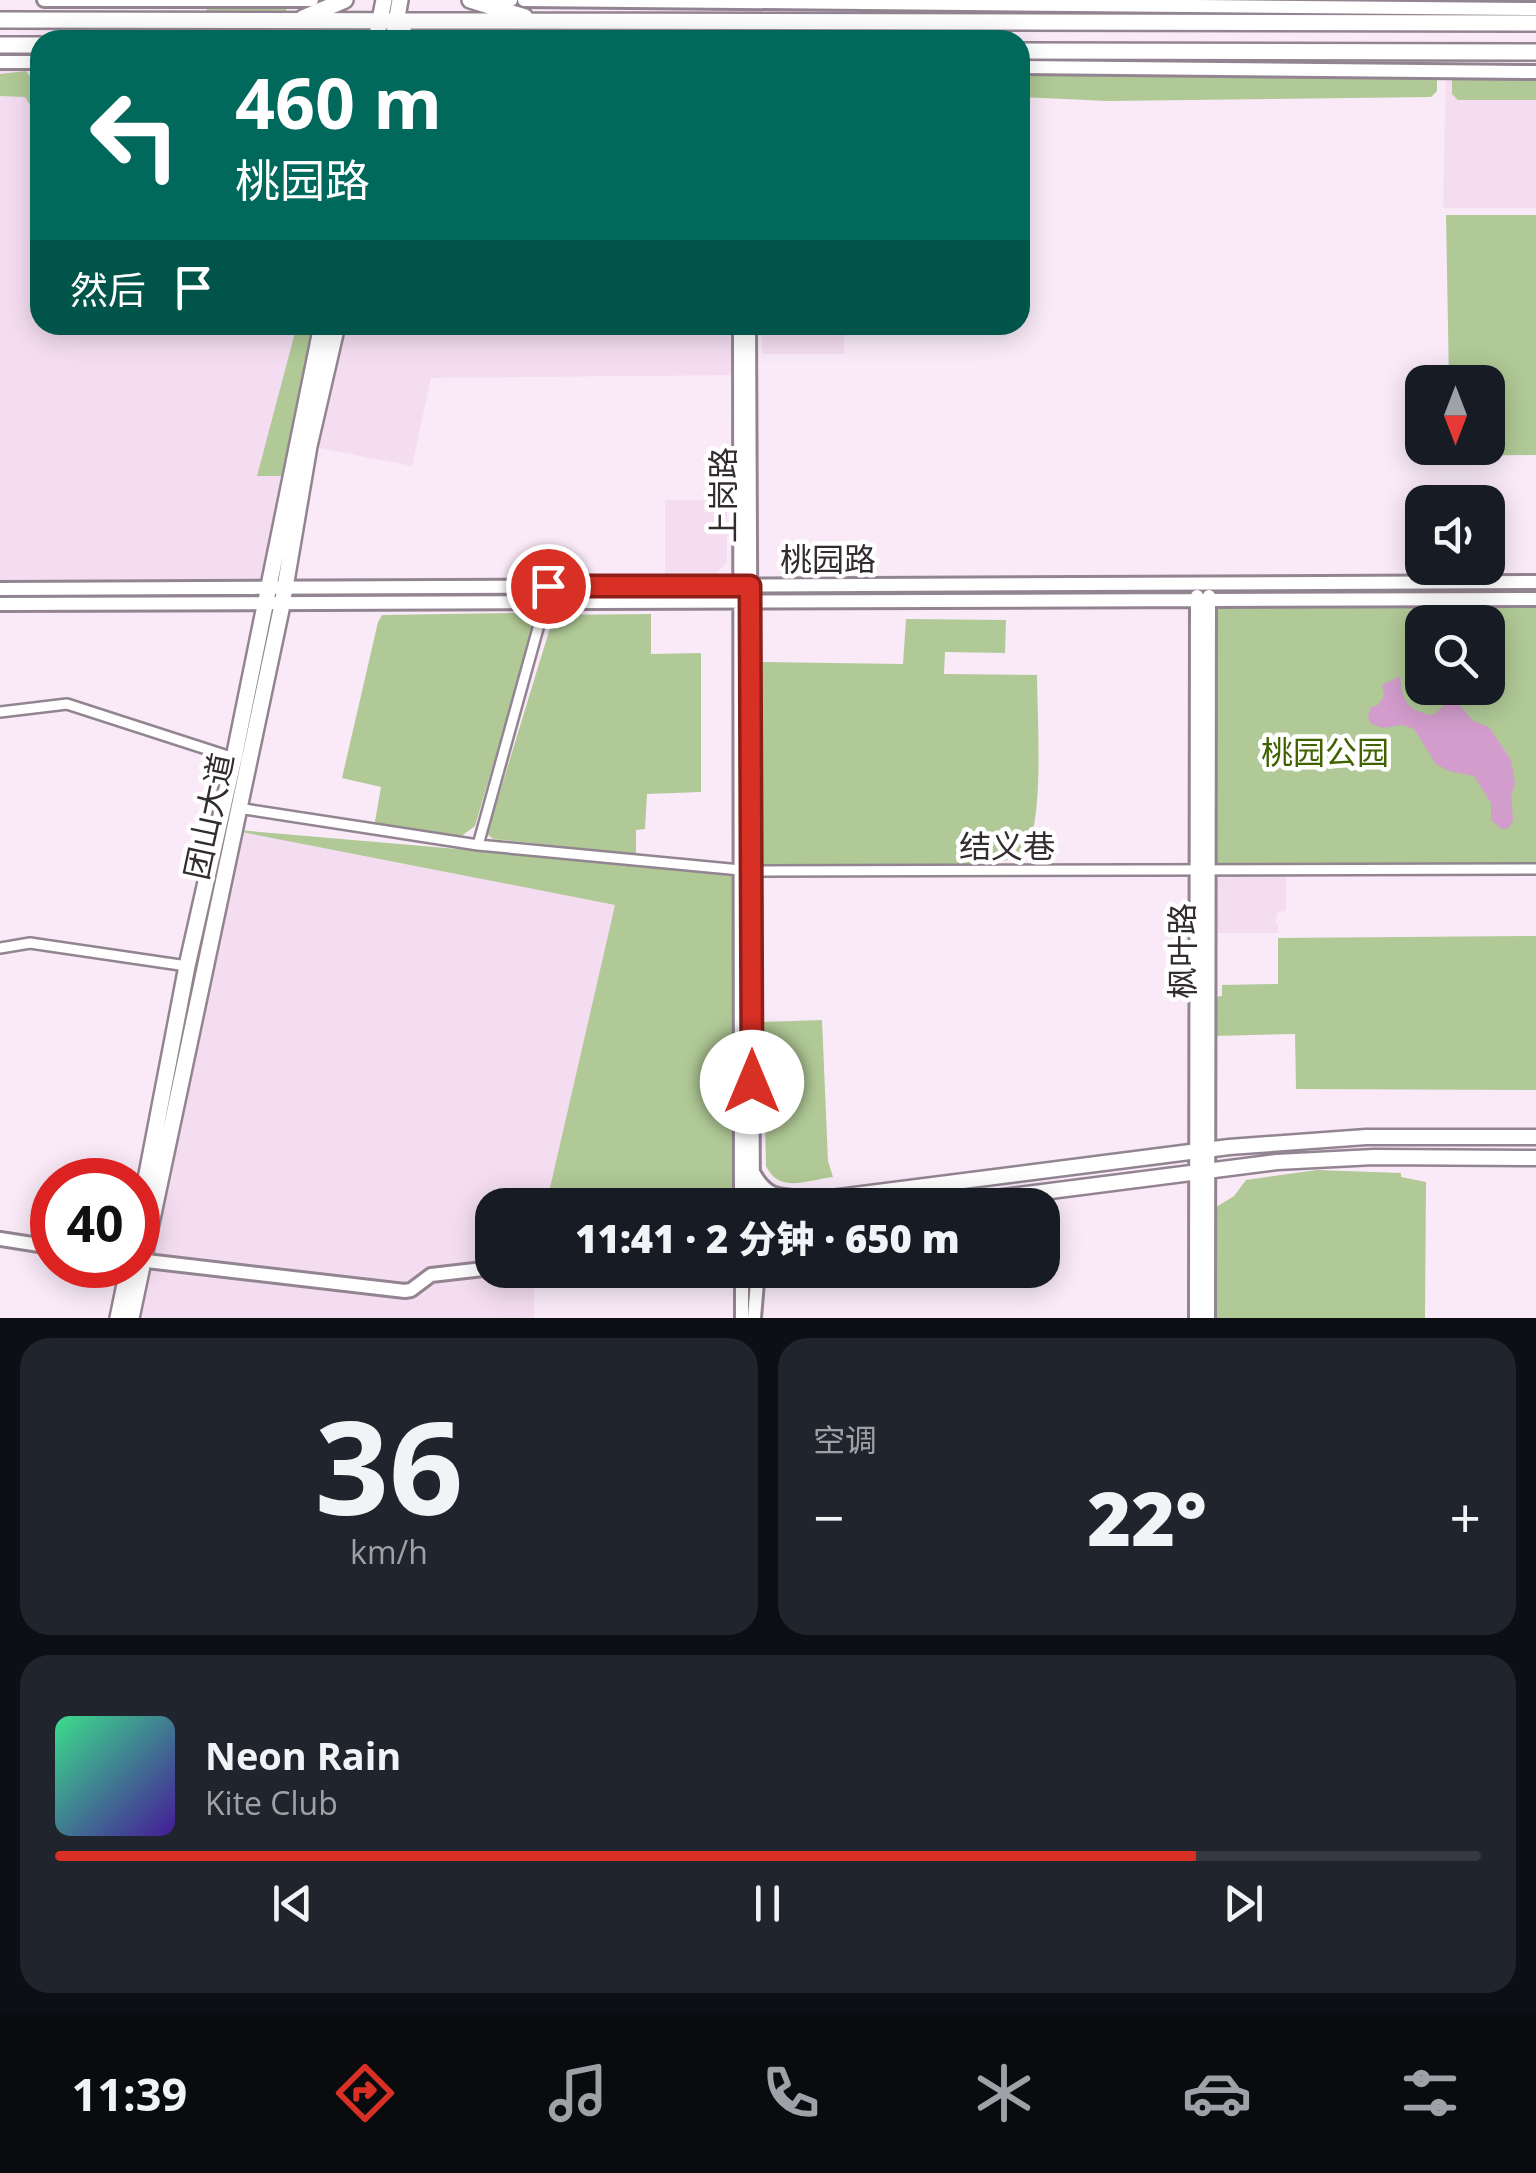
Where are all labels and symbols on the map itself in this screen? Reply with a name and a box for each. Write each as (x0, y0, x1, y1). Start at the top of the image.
north arrow (1405, 365, 1505, 465)
street label: 上岗路 (701, 447, 744, 543)
street label: 桃园路 (780, 537, 876, 580)
pin (506, 544, 591, 629)
park label: 桃园公园 (1261, 730, 1389, 773)
street label: 团山大道 (174, 749, 242, 883)
street label: 结义巷 (959, 824, 1055, 867)
street label: 枫叶路 (1160, 903, 1203, 999)
position arrow (700, 1030, 804, 1134)
speed limit sign: 40 (30, 1158, 160, 1288)

